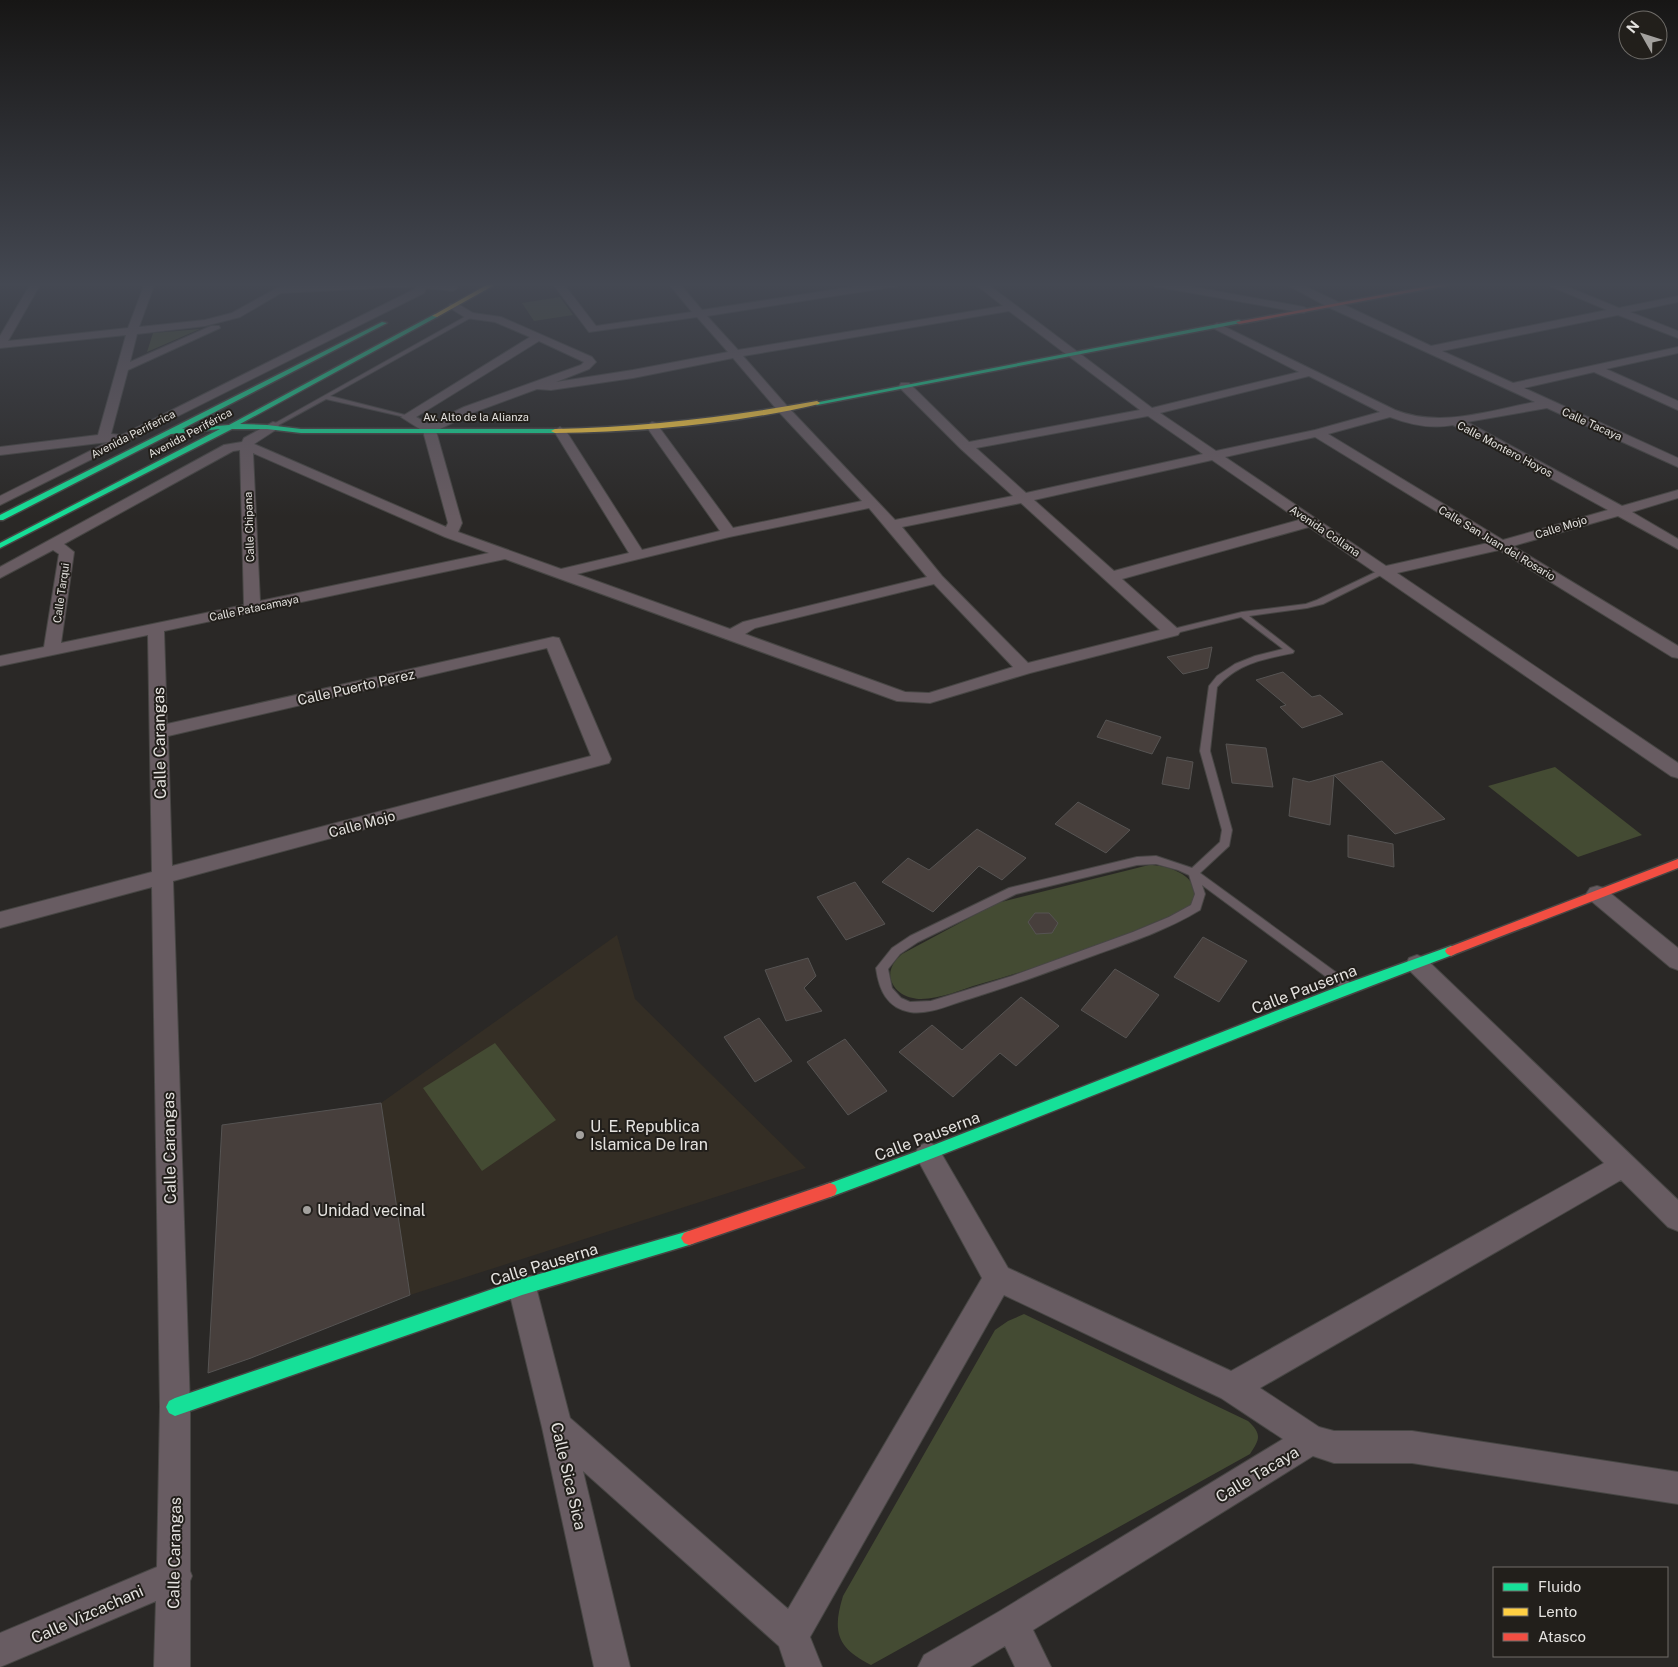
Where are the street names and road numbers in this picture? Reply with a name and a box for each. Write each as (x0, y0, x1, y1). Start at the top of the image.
street label: Calle Tacaya (1560, 405, 1624, 443)
street label: Avenida Periférica (146, 406, 234, 460)
street label: Avenida Periferica (89, 408, 177, 460)
street label: Av. Alto de la Alianza (423, 411, 529, 423)
street label: Calle Montero Hoyos (1455, 419, 1555, 479)
street label: Calle Chipana (242, 492, 256, 562)
street label: Avenida Collana (1288, 503, 1362, 559)
street label: Calle San Juan del Rosario (1437, 503, 1557, 583)
street label: Calle Mojo (1534, 513, 1588, 541)
street label: Calle Tarqui (51, 562, 71, 624)
street label: Calle Patacamaya (208, 593, 300, 623)
street label: Calle Puerto Perez (296, 666, 416, 708)
street label: Calle Carangas (149, 687, 170, 799)
street label: Calle Mojo (327, 807, 397, 841)
street label: Calle Pauserna (1249, 961, 1360, 1018)
street label: Calle Carangas (159, 1092, 180, 1204)
street label: Calle Pauserna (872, 1108, 983, 1165)
street label: Calle Pauserna (488, 1239, 600, 1290)
street label: Calle Sica Sica (547, 1420, 590, 1532)
street label: Calle Tacaya (1212, 1442, 1302, 1507)
street label: Calle Carangas (164, 1497, 185, 1609)
street label: Calle Vizcachani (28, 1581, 146, 1648)

